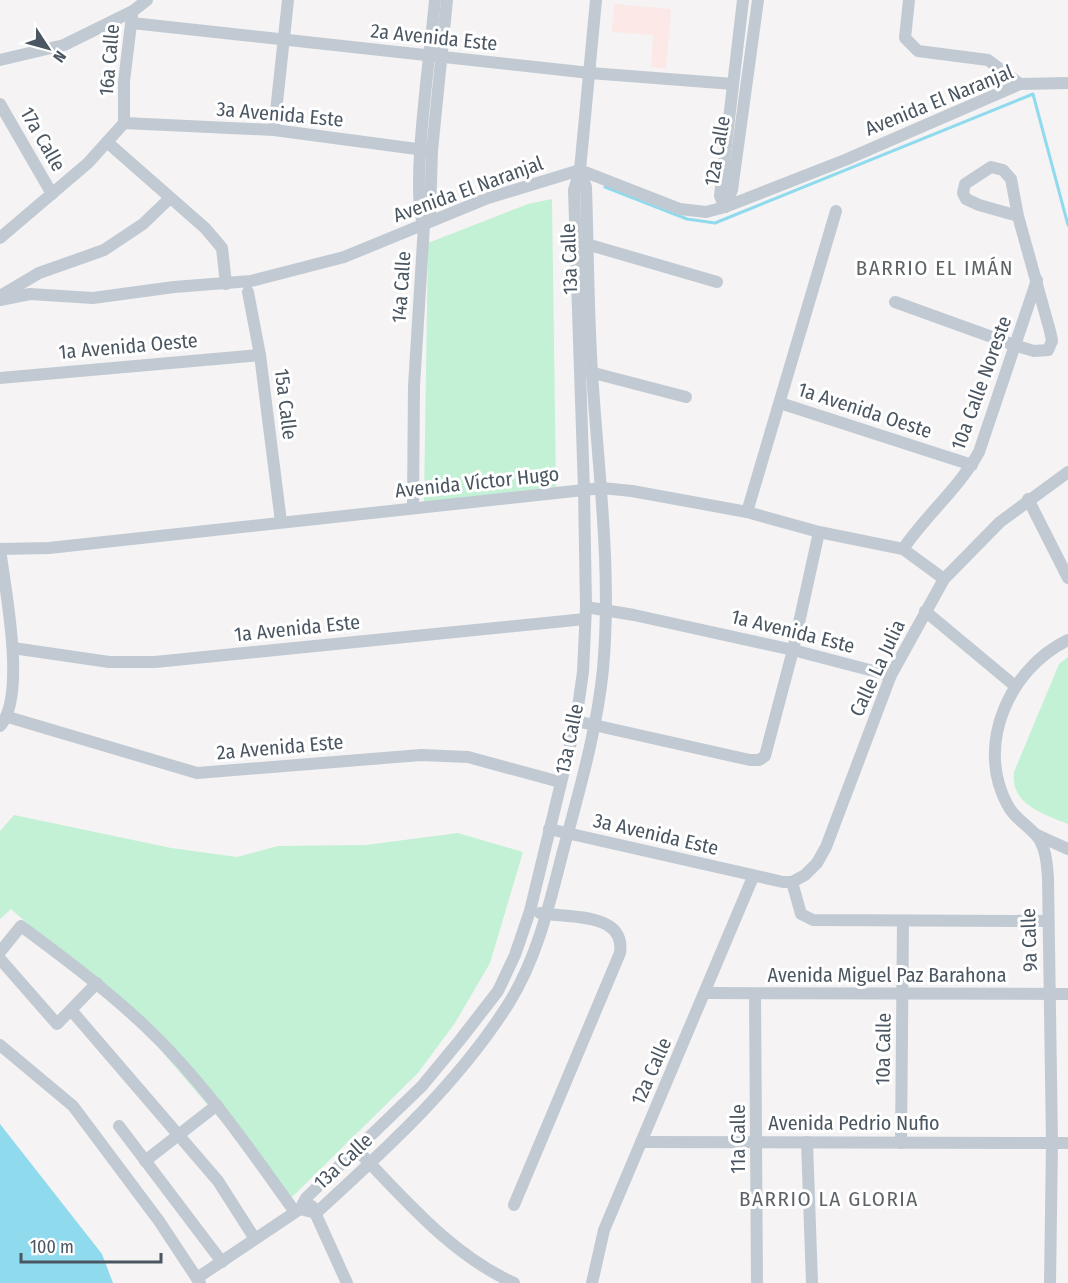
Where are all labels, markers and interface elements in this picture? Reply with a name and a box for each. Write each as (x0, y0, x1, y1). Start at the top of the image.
north arrow (18, 18, 78, 78)
street label: 2a Avenida Este (370, 18, 498, 56)
street label: 16a Calle (94, 23, 124, 97)
text: N (49, 47, 70, 66)
street label: Avenida El Naranjal (861, 59, 1017, 141)
street label: 3a Avenida Este (215, 96, 345, 132)
street label: 17a Calle (15, 103, 71, 175)
street label: 12a Calle (699, 114, 735, 188)
street label: Avenida El Naranjal (390, 151, 546, 227)
street label: 13a Calle (556, 223, 582, 295)
street label: 14a Calle (387, 250, 415, 324)
district label: BARRIO EL IMÁN (856, 255, 1014, 281)
street label: 10a Calle Noreste (946, 313, 1016, 453)
street label: 1a Avenida Oeste (58, 328, 198, 364)
street label: 15a Calle (270, 367, 302, 441)
street label: 1a Avenida Oeste (795, 377, 935, 443)
street label: Avenida Víctor Hugo (394, 461, 560, 503)
street label: 1a Avenida Este (729, 604, 857, 658)
street label: 1a Avenida Este (233, 609, 361, 647)
street label: Calle La Julia (844, 616, 910, 720)
street label: 13a Calle (550, 702, 588, 776)
street label: 2a Avenida Este (216, 730, 344, 764)
street label: 3a Avenida Este (591, 808, 721, 860)
street label: 9a Calle (1016, 908, 1042, 972)
street label: Avenida Miguel Paz Barahona (768, 963, 1006, 987)
street label: 10a Calle (870, 1012, 896, 1086)
street label: 12a Calle (626, 1034, 676, 1108)
street label: 11a Calle (726, 1104, 750, 1174)
street label: Avenida Pedrio Nufio (768, 1111, 940, 1135)
street label: 13a Calle (309, 1128, 377, 1194)
district label: BARRIO LA GLORIA (739, 1186, 919, 1212)
scale bar (21, 1226, 160, 1264)
text: 100 m (30, 1236, 74, 1258)

